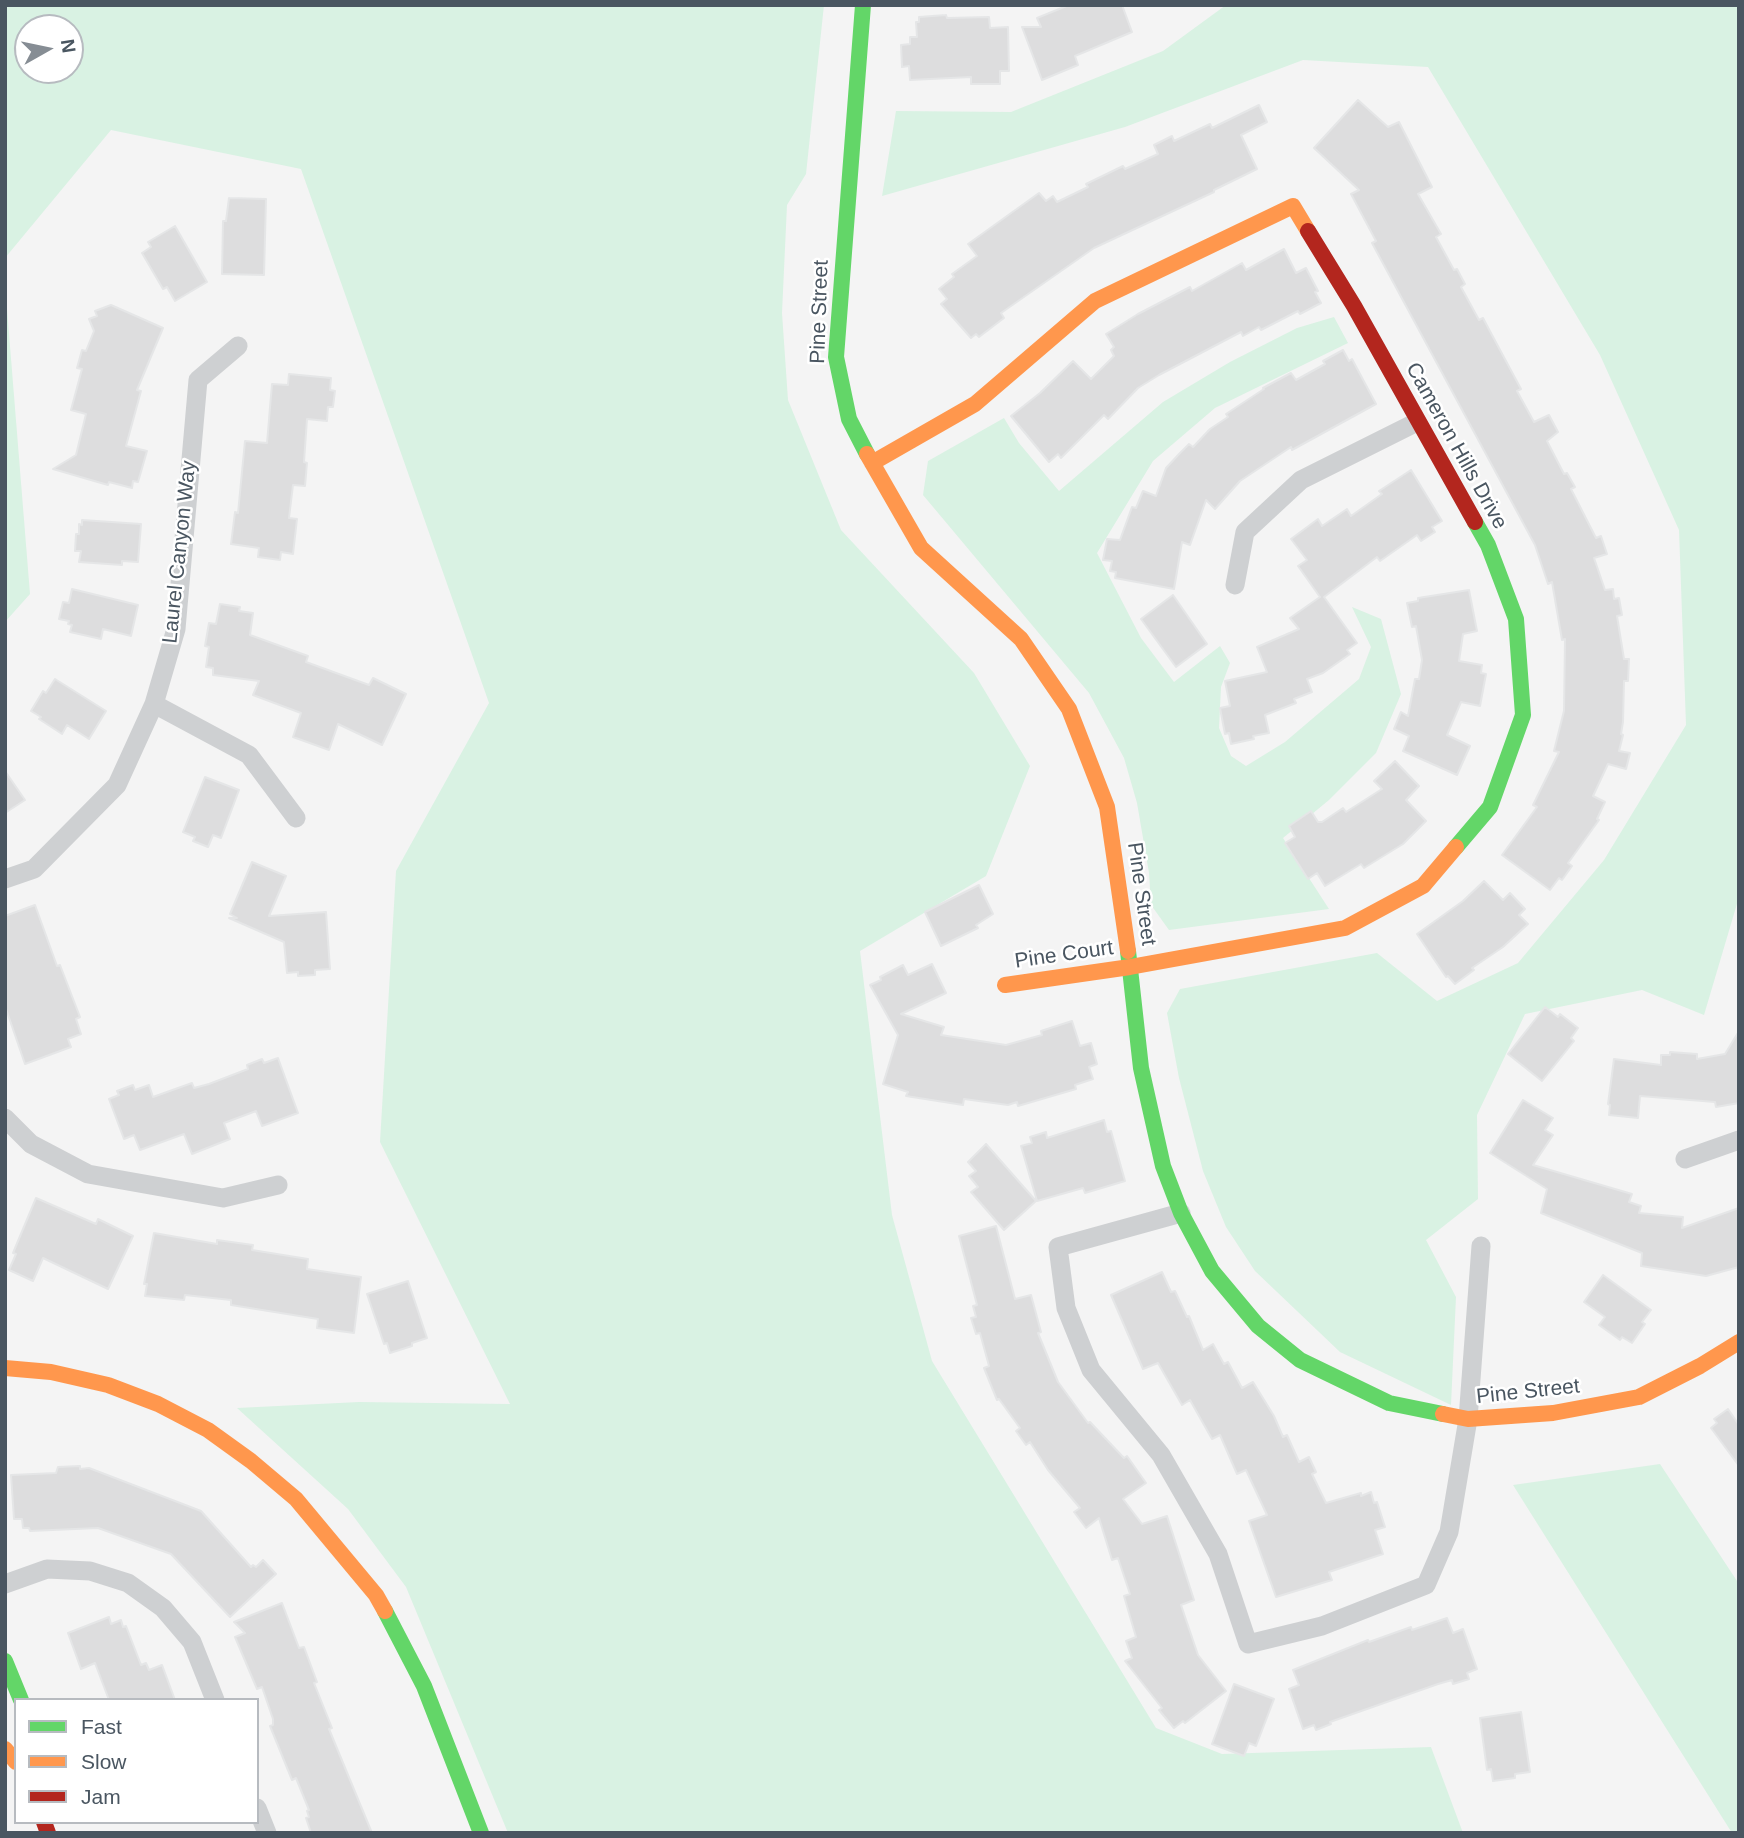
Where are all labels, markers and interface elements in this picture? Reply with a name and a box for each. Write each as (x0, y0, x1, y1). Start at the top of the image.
north arrow (14, 14, 84, 84)
text: N (57, 38, 80, 54)
street label: Pine Street (806, 260, 834, 364)
street label: Cameron Hills Drive (1400, 358, 1512, 534)
street label: Laurel Canyon Way (158, 459, 202, 645)
street label: Pine Street (1121, 841, 1161, 947)
street label: Pine Court (1013, 936, 1115, 974)
street label: Pine Street (1475, 1374, 1581, 1410)
legend (14, 1698, 259, 1824)
text: Fast (81, 1715, 122, 1738)
text: Slow (81, 1750, 127, 1773)
text: Jam (81, 1785, 121, 1808)

